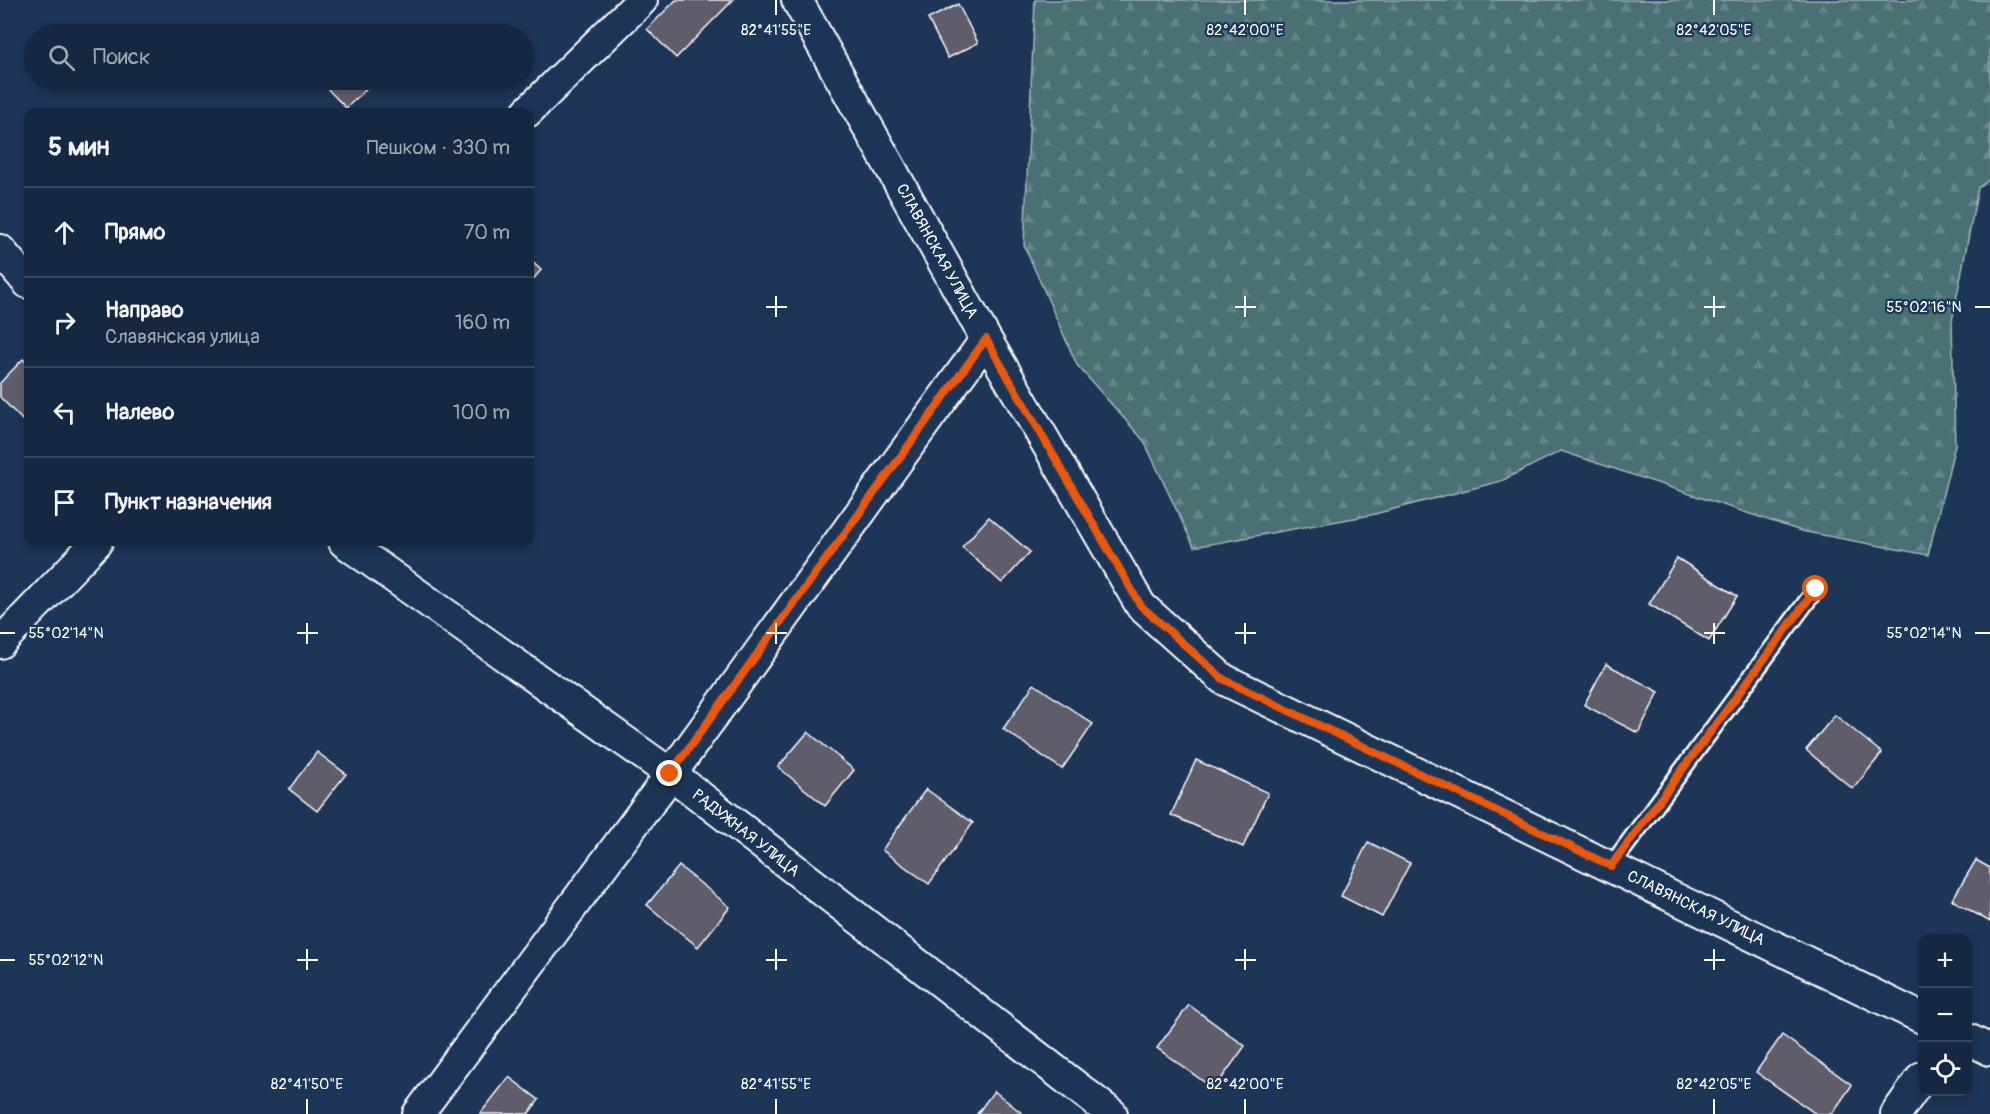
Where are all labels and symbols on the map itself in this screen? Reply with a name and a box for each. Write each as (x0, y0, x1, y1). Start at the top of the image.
text: 82°41'55"E (741, 21, 811, 40)
text: 82°42'00"E (1207, 21, 1284, 40)
text: 82°42'05"E (1677, 21, 1752, 40)
street label: СЛАВЯНСКАЯ УЛИЦА (892, 180, 982, 322)
text: 55°02'16"N (1886, 298, 1962, 317)
route start (1802, 575, 1828, 601)
text: 55°02'14"N (28, 624, 104, 643)
text: 55°02'14"N (1886, 624, 1962, 643)
route end (656, 760, 682, 786)
street label: РАДУЖНАЯ УЛИЦА (688, 785, 804, 881)
street label: СЛАВЯНСКАЯ УЛИЦА (1624, 866, 1768, 950)
text: 55°02'12"N (29, 951, 103, 970)
text: 82°41'50"E (271, 1075, 343, 1094)
text: 82°41'55"E (741, 1075, 811, 1094)
text: 82°42'00"E (1207, 1075, 1284, 1094)
text: 82°42'05"E (1677, 1075, 1752, 1094)

